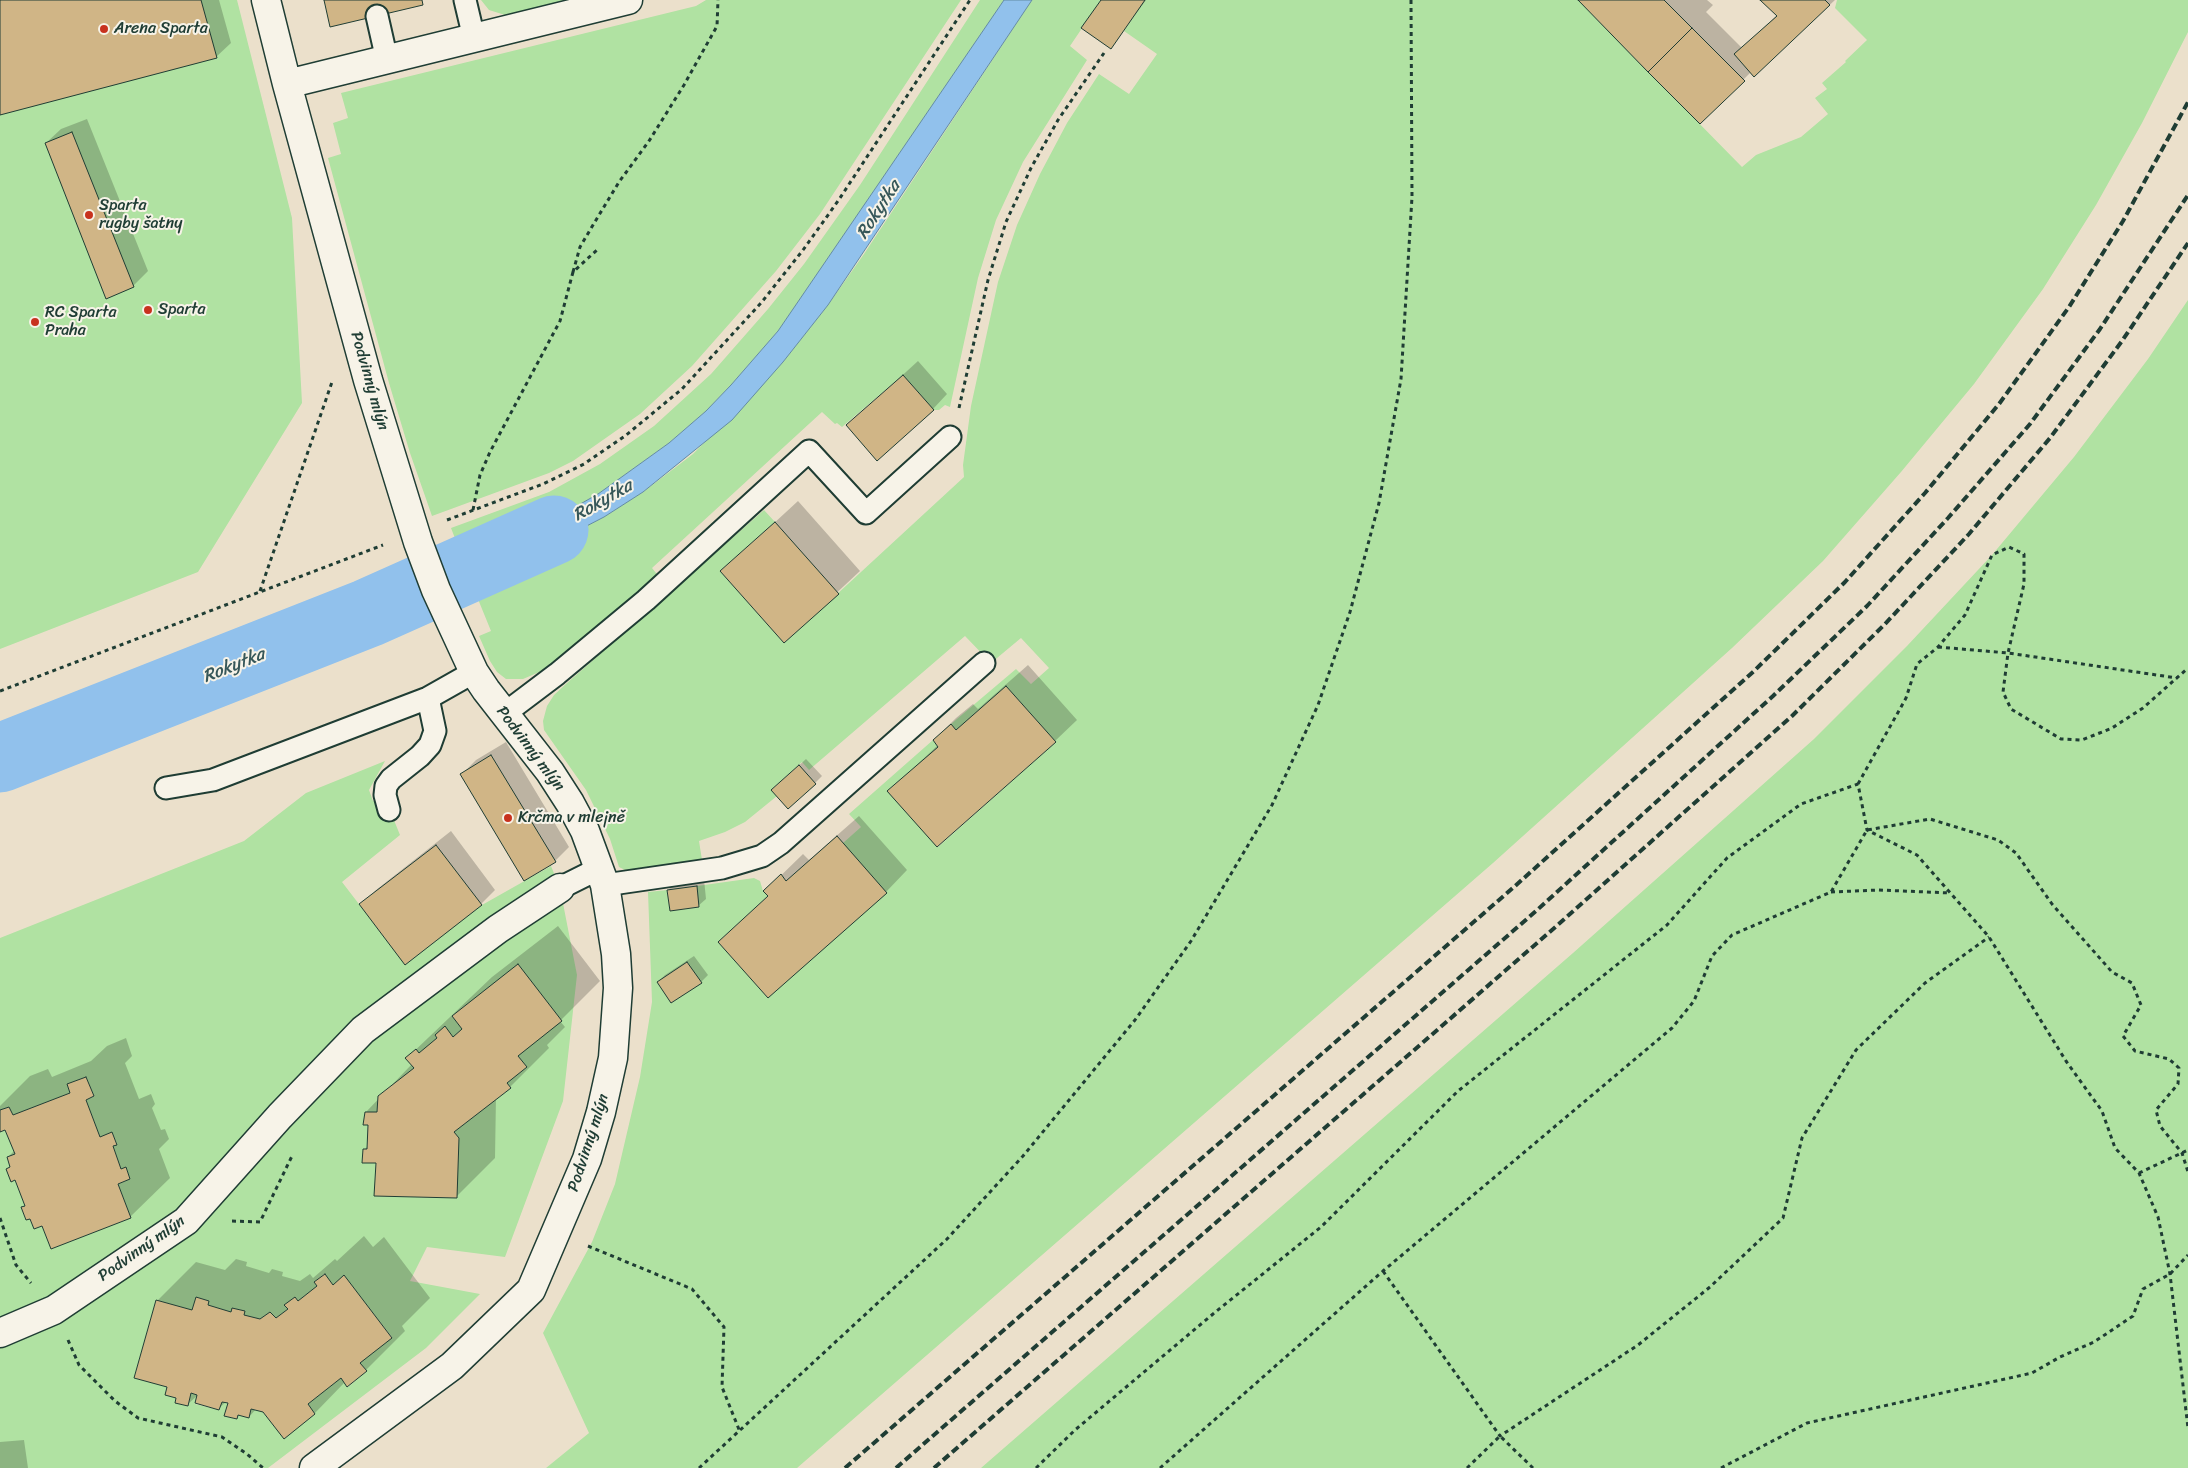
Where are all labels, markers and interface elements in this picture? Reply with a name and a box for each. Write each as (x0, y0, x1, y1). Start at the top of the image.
place label: Arena Sparta (114, 19, 208, 39)
marker: Arena Sparta (98, 23, 110, 35)
water label: Rokytka (852, 177, 906, 243)
place label: Sparta rugby šatny (99, 196, 182, 234)
marker: Sparta rugby šatny (83, 209, 95, 221)
place label: Sparta (158, 300, 206, 320)
place label: RC Sparta Praha (45, 303, 116, 341)
marker: Sparta (142, 304, 154, 316)
marker: RC Sparta Praha (29, 316, 41, 328)
street label: Podvinný mlýn (346, 329, 392, 433)
water label: Rokytka (570, 475, 636, 527)
water label: Rokytka (200, 644, 268, 688)
street label: Podvinný mlýn (492, 703, 568, 795)
place label: Krčma v mlejně (518, 808, 625, 828)
marker: Krčma v mlejně (502, 812, 514, 824)
street label: Podvinný mlýn (564, 1092, 614, 1194)
street label: Podvinný mlýn (95, 1212, 189, 1286)

